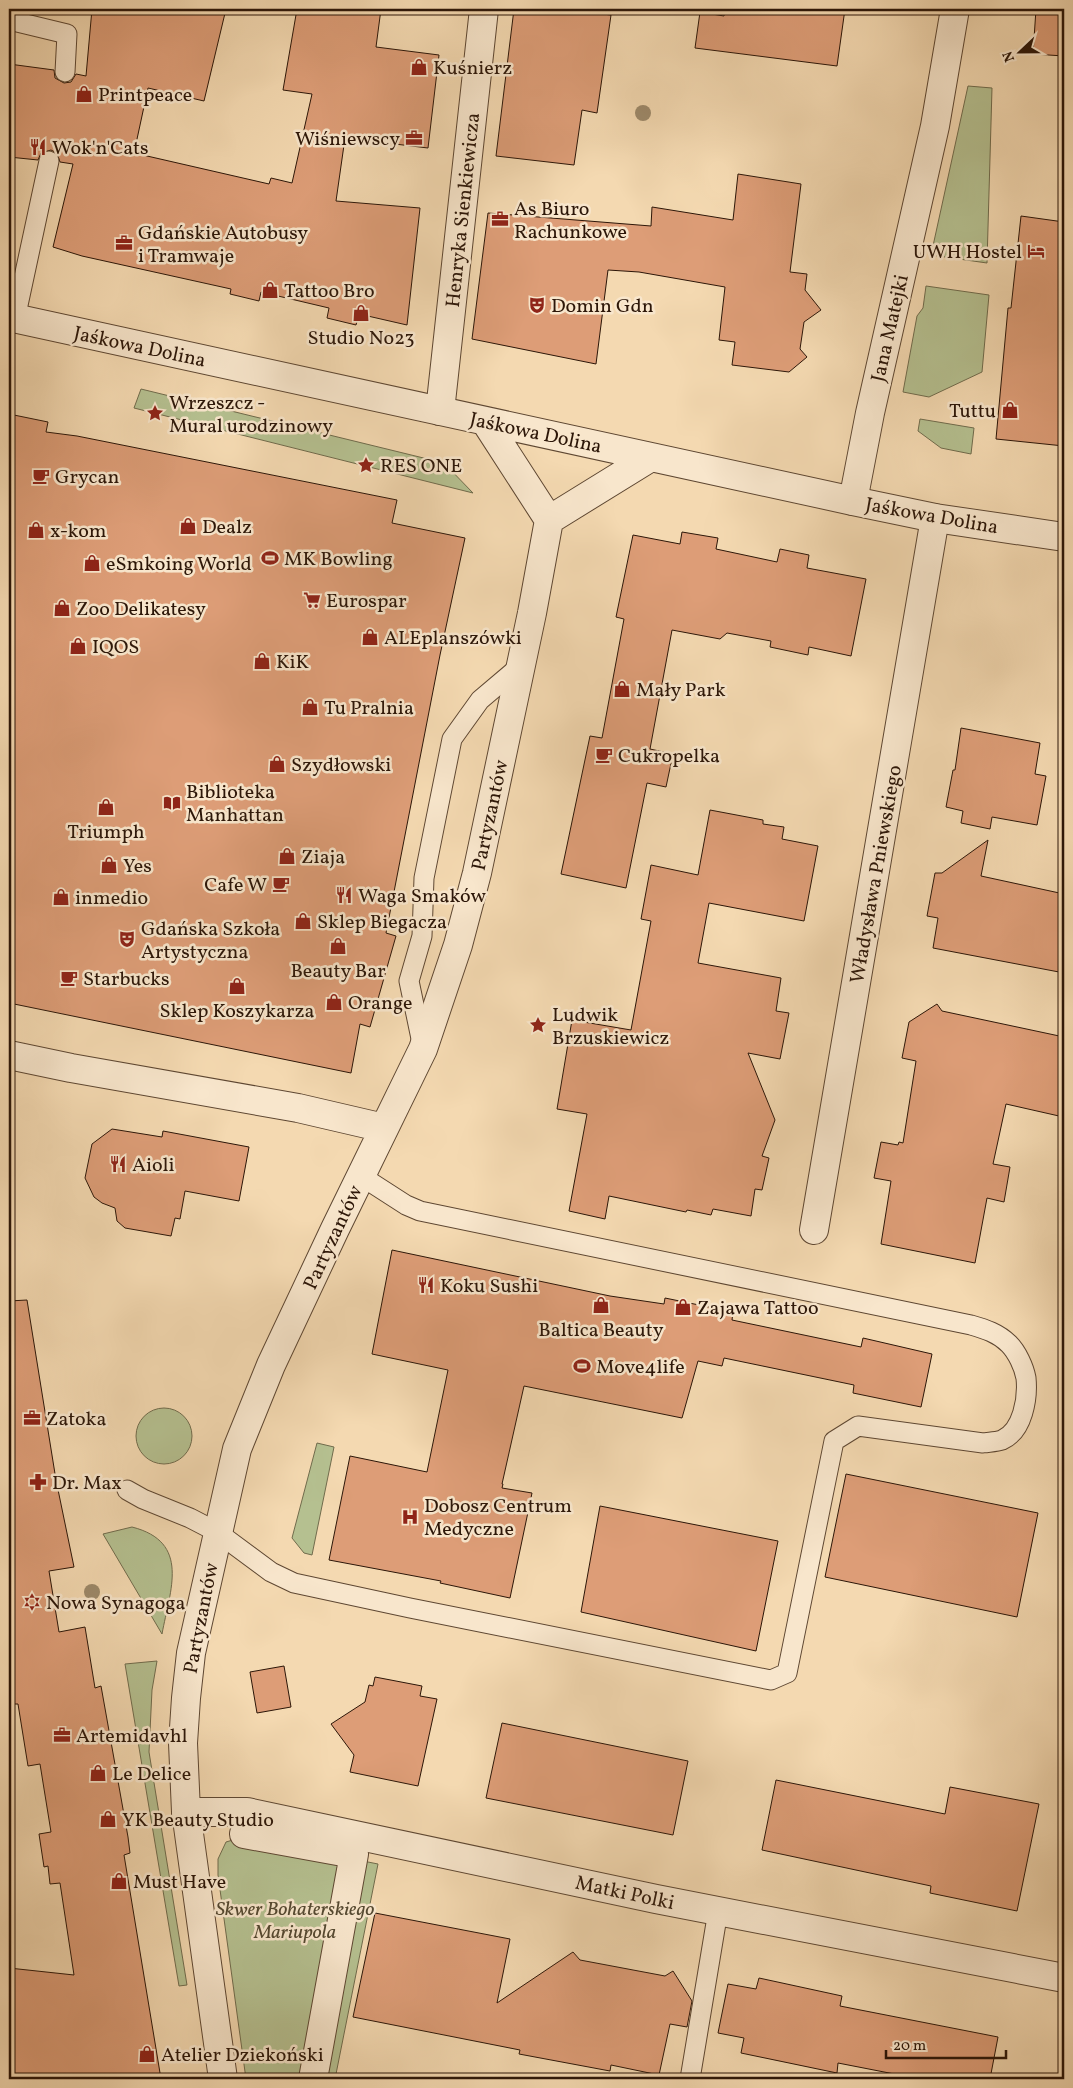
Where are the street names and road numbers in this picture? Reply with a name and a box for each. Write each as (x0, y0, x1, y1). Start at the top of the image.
street label: Henryka Sienkiewicza (440, 111, 488, 309)
street label: Jana Matejki (865, 272, 917, 385)
street label: Jaśkowa Dolina (71, 320, 208, 376)
street label: Jaśkowa Dolina (467, 406, 604, 462)
street label: Jaśkowa Dolina (863, 492, 1000, 542)
street label: Partyzantów (466, 757, 516, 873)
street label: Władysława Pniewskiego (844, 763, 910, 986)
street label: Partyzantów (297, 1180, 370, 1295)
street label: Partyzantów (177, 1560, 227, 1676)
street label: Matki Polki (572, 1870, 677, 1918)

